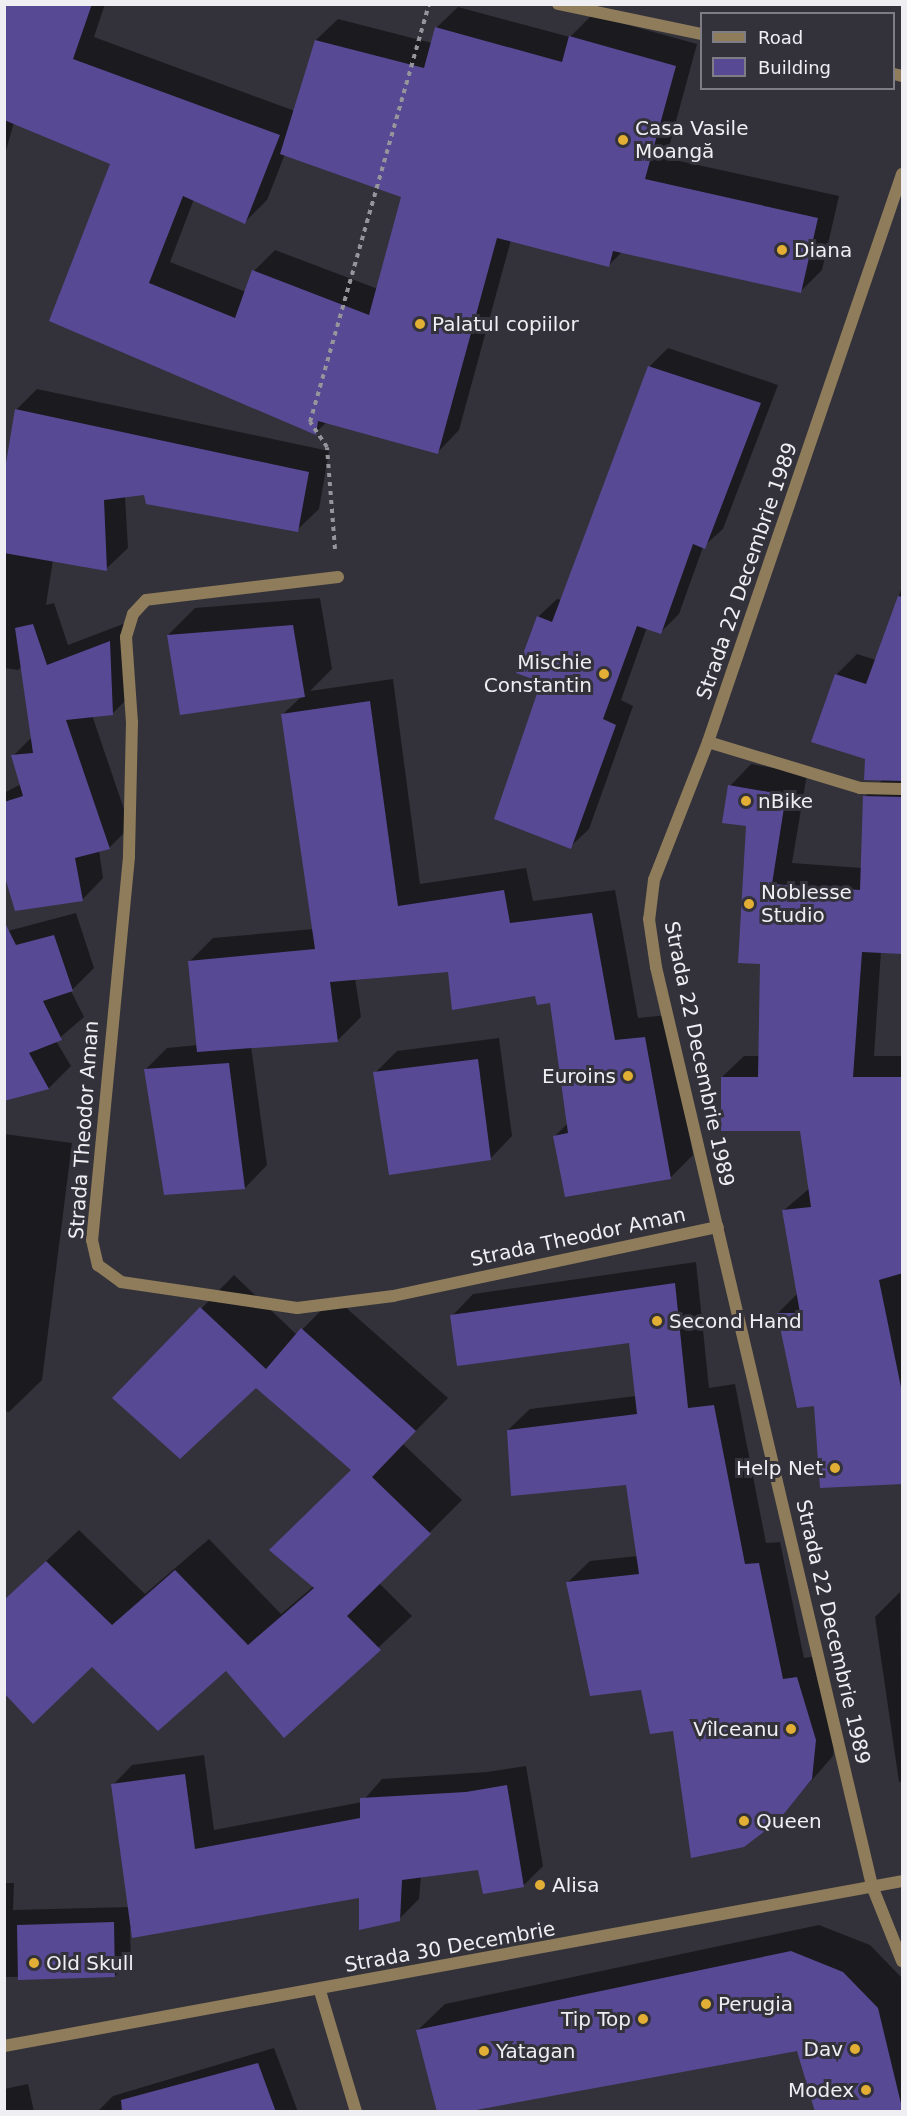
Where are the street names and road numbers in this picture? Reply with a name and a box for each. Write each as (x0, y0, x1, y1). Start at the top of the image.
street label: Strada 22 Decembrie 1989 (692, 439, 802, 703)
street label: Strada 22 Decembrie 1989 (659, 919, 739, 1189)
street label: Strada Theodor Aman (64, 1020, 104, 1240)
street label: Strada Theodor Aman (468, 1202, 688, 1272)
street label: Strada 22 Decembrie 1989 (791, 1497, 875, 1767)
street label: Strada 30 Decembrie (343, 1917, 557, 1977)

